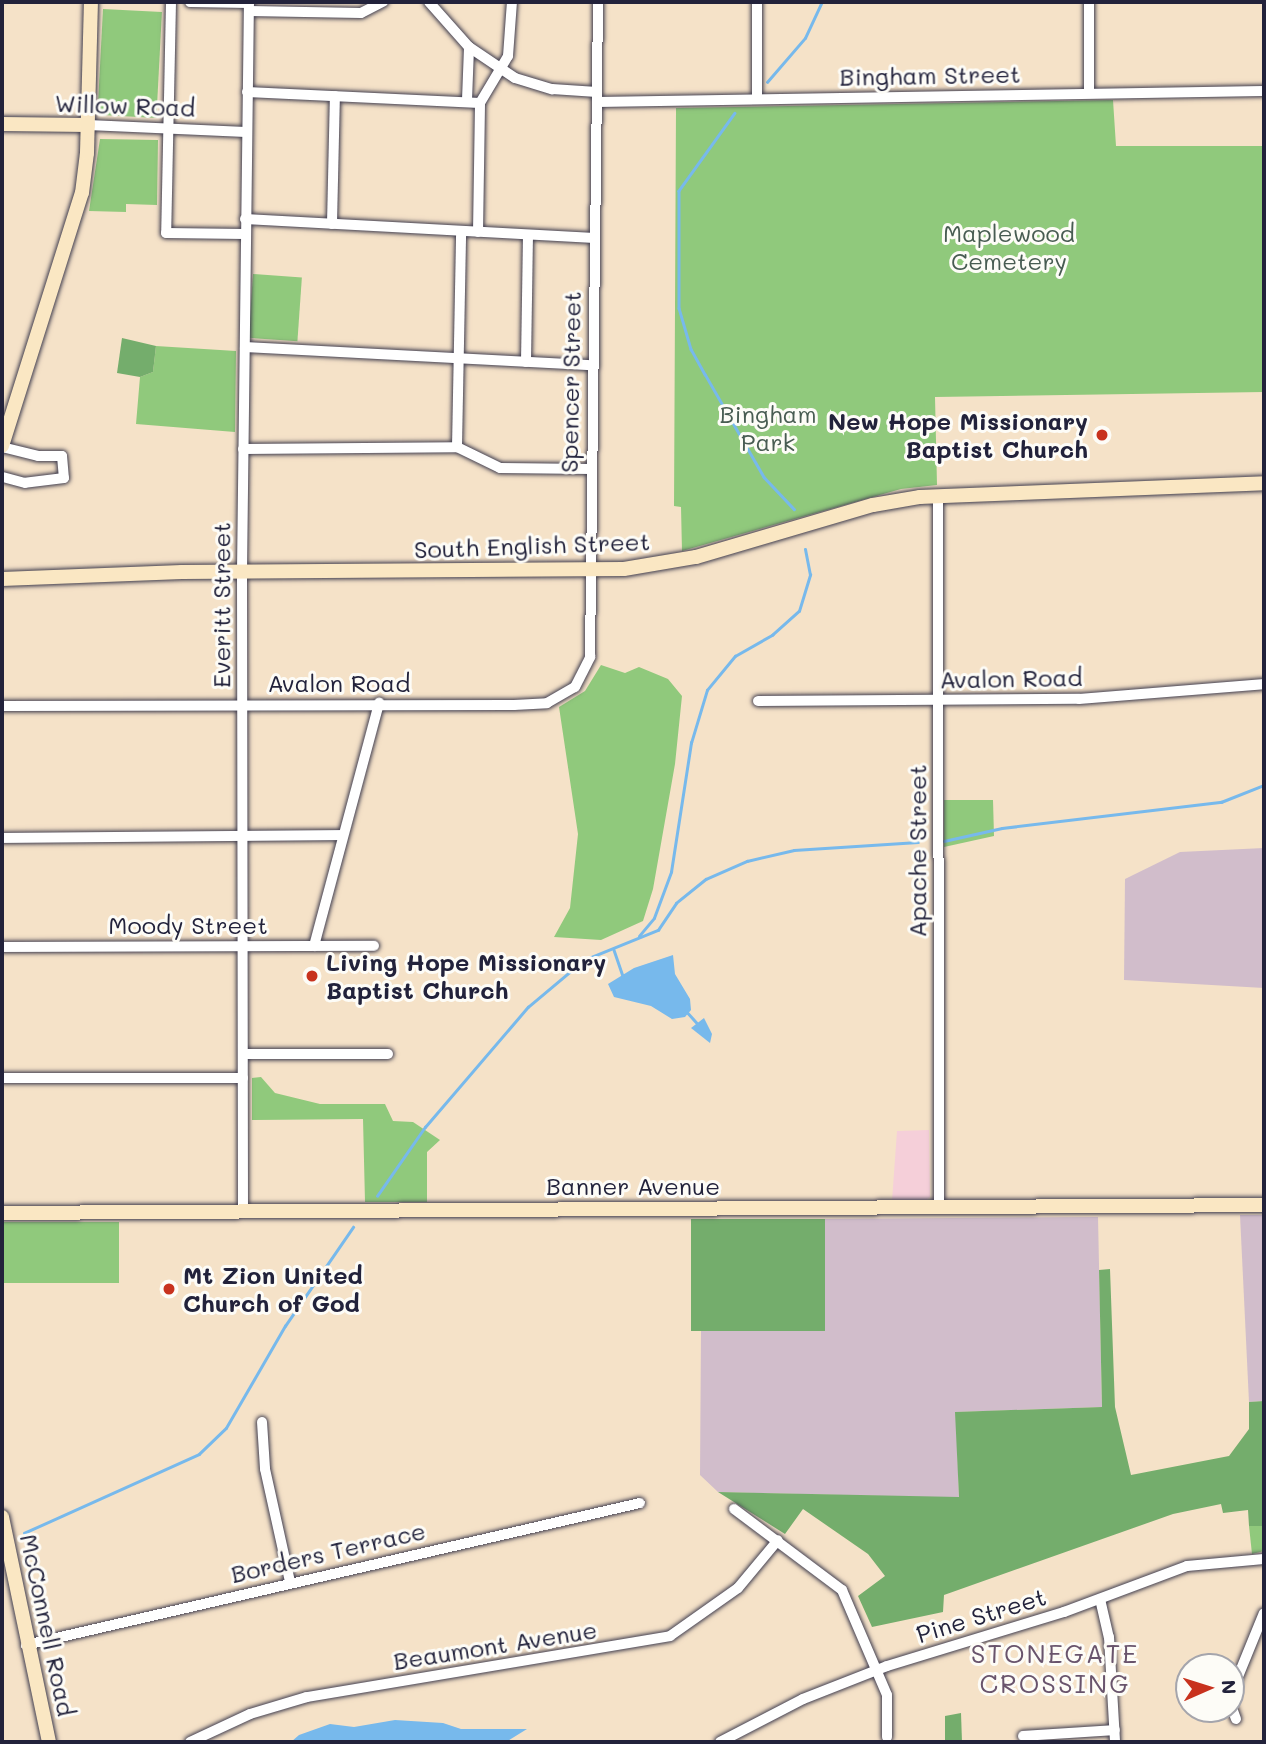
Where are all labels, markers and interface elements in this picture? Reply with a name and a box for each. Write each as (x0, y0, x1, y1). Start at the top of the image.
street label: Bingham Street (839, 59, 1021, 91)
street label: Willow Road (54, 88, 196, 122)
park label: Maplewood Cemetery (943, 219, 1075, 275)
street label: Spencer Street (554, 291, 586, 473)
park label: Bingham Park (719, 400, 817, 456)
place label: New Hope Missionary Baptist Church (828, 407, 1088, 463)
marker: New Hope Missionary Baptist Church (1094, 427, 1110, 443)
street label: Everitt Street (207, 522, 235, 688)
street label: South English Street (413, 526, 651, 564)
street label: Avalon Road (939, 662, 1083, 694)
street label: Avalon Road (268, 669, 410, 697)
street label: Apache Street (903, 765, 931, 937)
street label: Moody Street (108, 911, 268, 939)
place label: Living Hope Missionary Baptist Church (326, 948, 606, 1004)
marker: Living Hope Missionary Baptist Church (304, 968, 320, 984)
street label: Banner Avenue (546, 1172, 720, 1200)
place label: Mt Zion United Church of God (183, 1261, 363, 1317)
marker: Mt Zion United Church of God (161, 1281, 177, 1297)
street label: Borders Terrace (228, 1516, 428, 1588)
street label: McConnell Road (15, 1531, 81, 1719)
street label: Pine Street (913, 1582, 1049, 1648)
street label: Beaumont Avenue (391, 1615, 599, 1675)
district label: STONEGATE CROSSING (972, 1638, 1138, 1700)
north arrow (1175, 1653, 1245, 1723)
text: N (1217, 1679, 1242, 1695)

